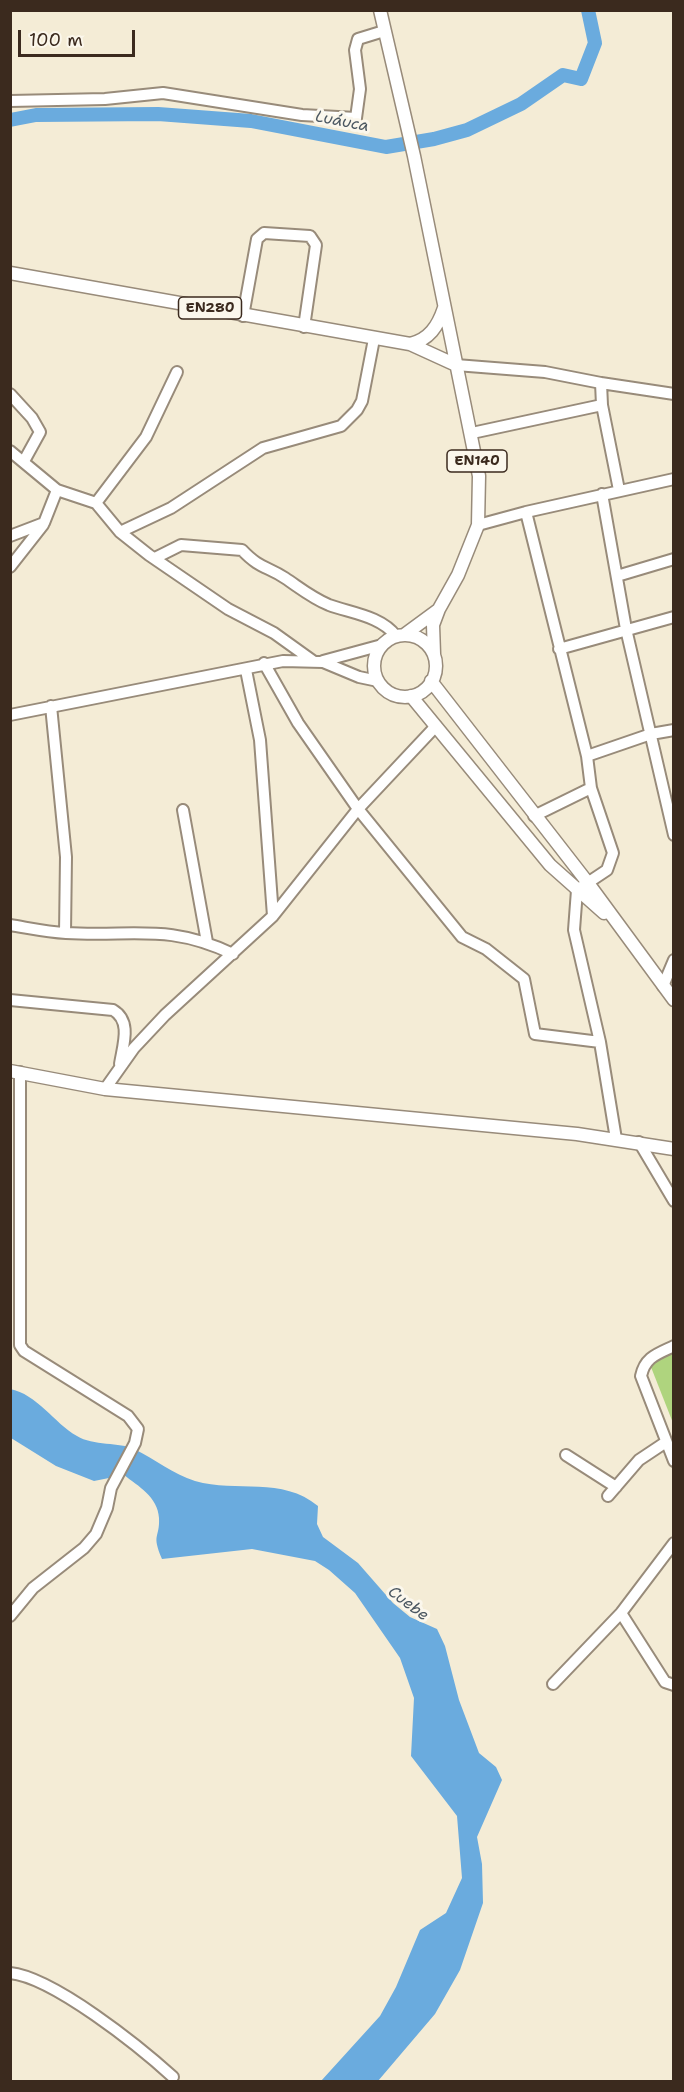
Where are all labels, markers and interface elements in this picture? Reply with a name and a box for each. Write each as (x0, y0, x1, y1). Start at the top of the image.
scale bar (21, 18, 138, 56)
text: 100 m (29, 28, 83, 52)
water label: Luáuca (314, 107, 370, 137)
road number: EN280 (178, 297, 242, 319)
road number: EN140 (447, 450, 507, 472)
water label: Cuebe (384, 1582, 432, 1626)

